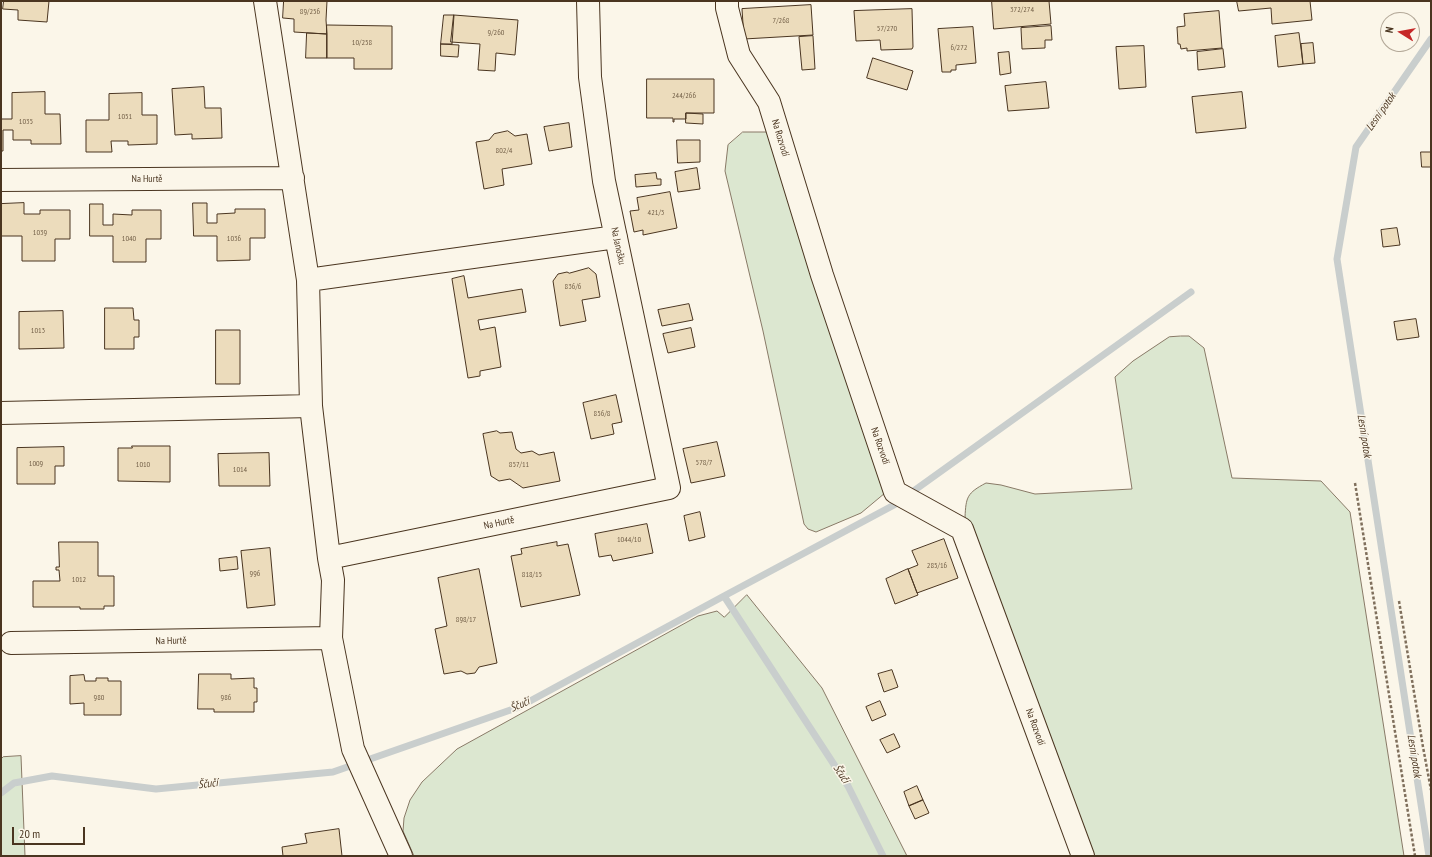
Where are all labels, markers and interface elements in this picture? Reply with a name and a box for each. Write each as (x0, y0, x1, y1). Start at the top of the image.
house number: 372/274 (1010, 5, 1034, 15)
house number: 89/256 (300, 7, 320, 17)
north arrow (1380, 12, 1420, 52)
house number: 7/268 (773, 16, 789, 26)
house number: 57/270 (877, 24, 897, 34)
text: N (1382, 26, 1397, 34)
house number: 9/260 (488, 28, 504, 38)
house number: 10/258 (352, 38, 372, 48)
house number: 6/272 (951, 43, 967, 53)
water label: Lesní potok (1363, 90, 1399, 134)
house number: 244/266 (672, 91, 696, 101)
house number: 1051 (118, 112, 132, 122)
house number: 1035 (19, 117, 33, 127)
street label: Na Rozvodí (769, 118, 791, 158)
house number: 802/4 (496, 146, 512, 156)
street label: Na Hurtě (132, 173, 162, 185)
house number: 421/3 (648, 208, 664, 218)
street label: Na Janošku (608, 226, 628, 266)
house number: 1039 (33, 228, 47, 238)
house number: 1040 (122, 234, 136, 244)
house number: 1036 (227, 234, 241, 244)
house number: 836/6 (565, 282, 581, 292)
house number: 1013 (31, 326, 45, 336)
house number: 856/8 (594, 409, 610, 419)
water label: Lesní potok (1354, 414, 1374, 458)
street label: Na Rozvodí (868, 426, 892, 466)
house number: 578/7 (696, 458, 712, 468)
house number: 1009 (29, 459, 43, 469)
house number: 1010 (136, 460, 150, 470)
house number: 857/11 (509, 460, 529, 470)
house number: 1014 (233, 465, 247, 475)
street label: Na Hurtě (483, 514, 515, 532)
house number: 1044/10 (617, 535, 641, 545)
house number: 285/16 (927, 561, 947, 571)
house number: 996 (250, 569, 260, 579)
house number: 818/15 (522, 570, 542, 580)
house number: 1012 (72, 575, 86, 585)
house number: 898/17 (456, 615, 476, 625)
street label: Na Hurtě (155, 635, 187, 647)
house number: 980 (94, 693, 104, 703)
house number: 986 (221, 693, 231, 703)
water label: Ščučí (508, 695, 532, 715)
street label: Na Rozvodí (1023, 707, 1047, 747)
water label: Lesní potok (1404, 734, 1424, 778)
water label: Ščučí (830, 762, 852, 786)
water label: Ščučí (198, 776, 218, 792)
scale bar (14, 819, 87, 845)
text: 20 m (19, 826, 40, 841)

